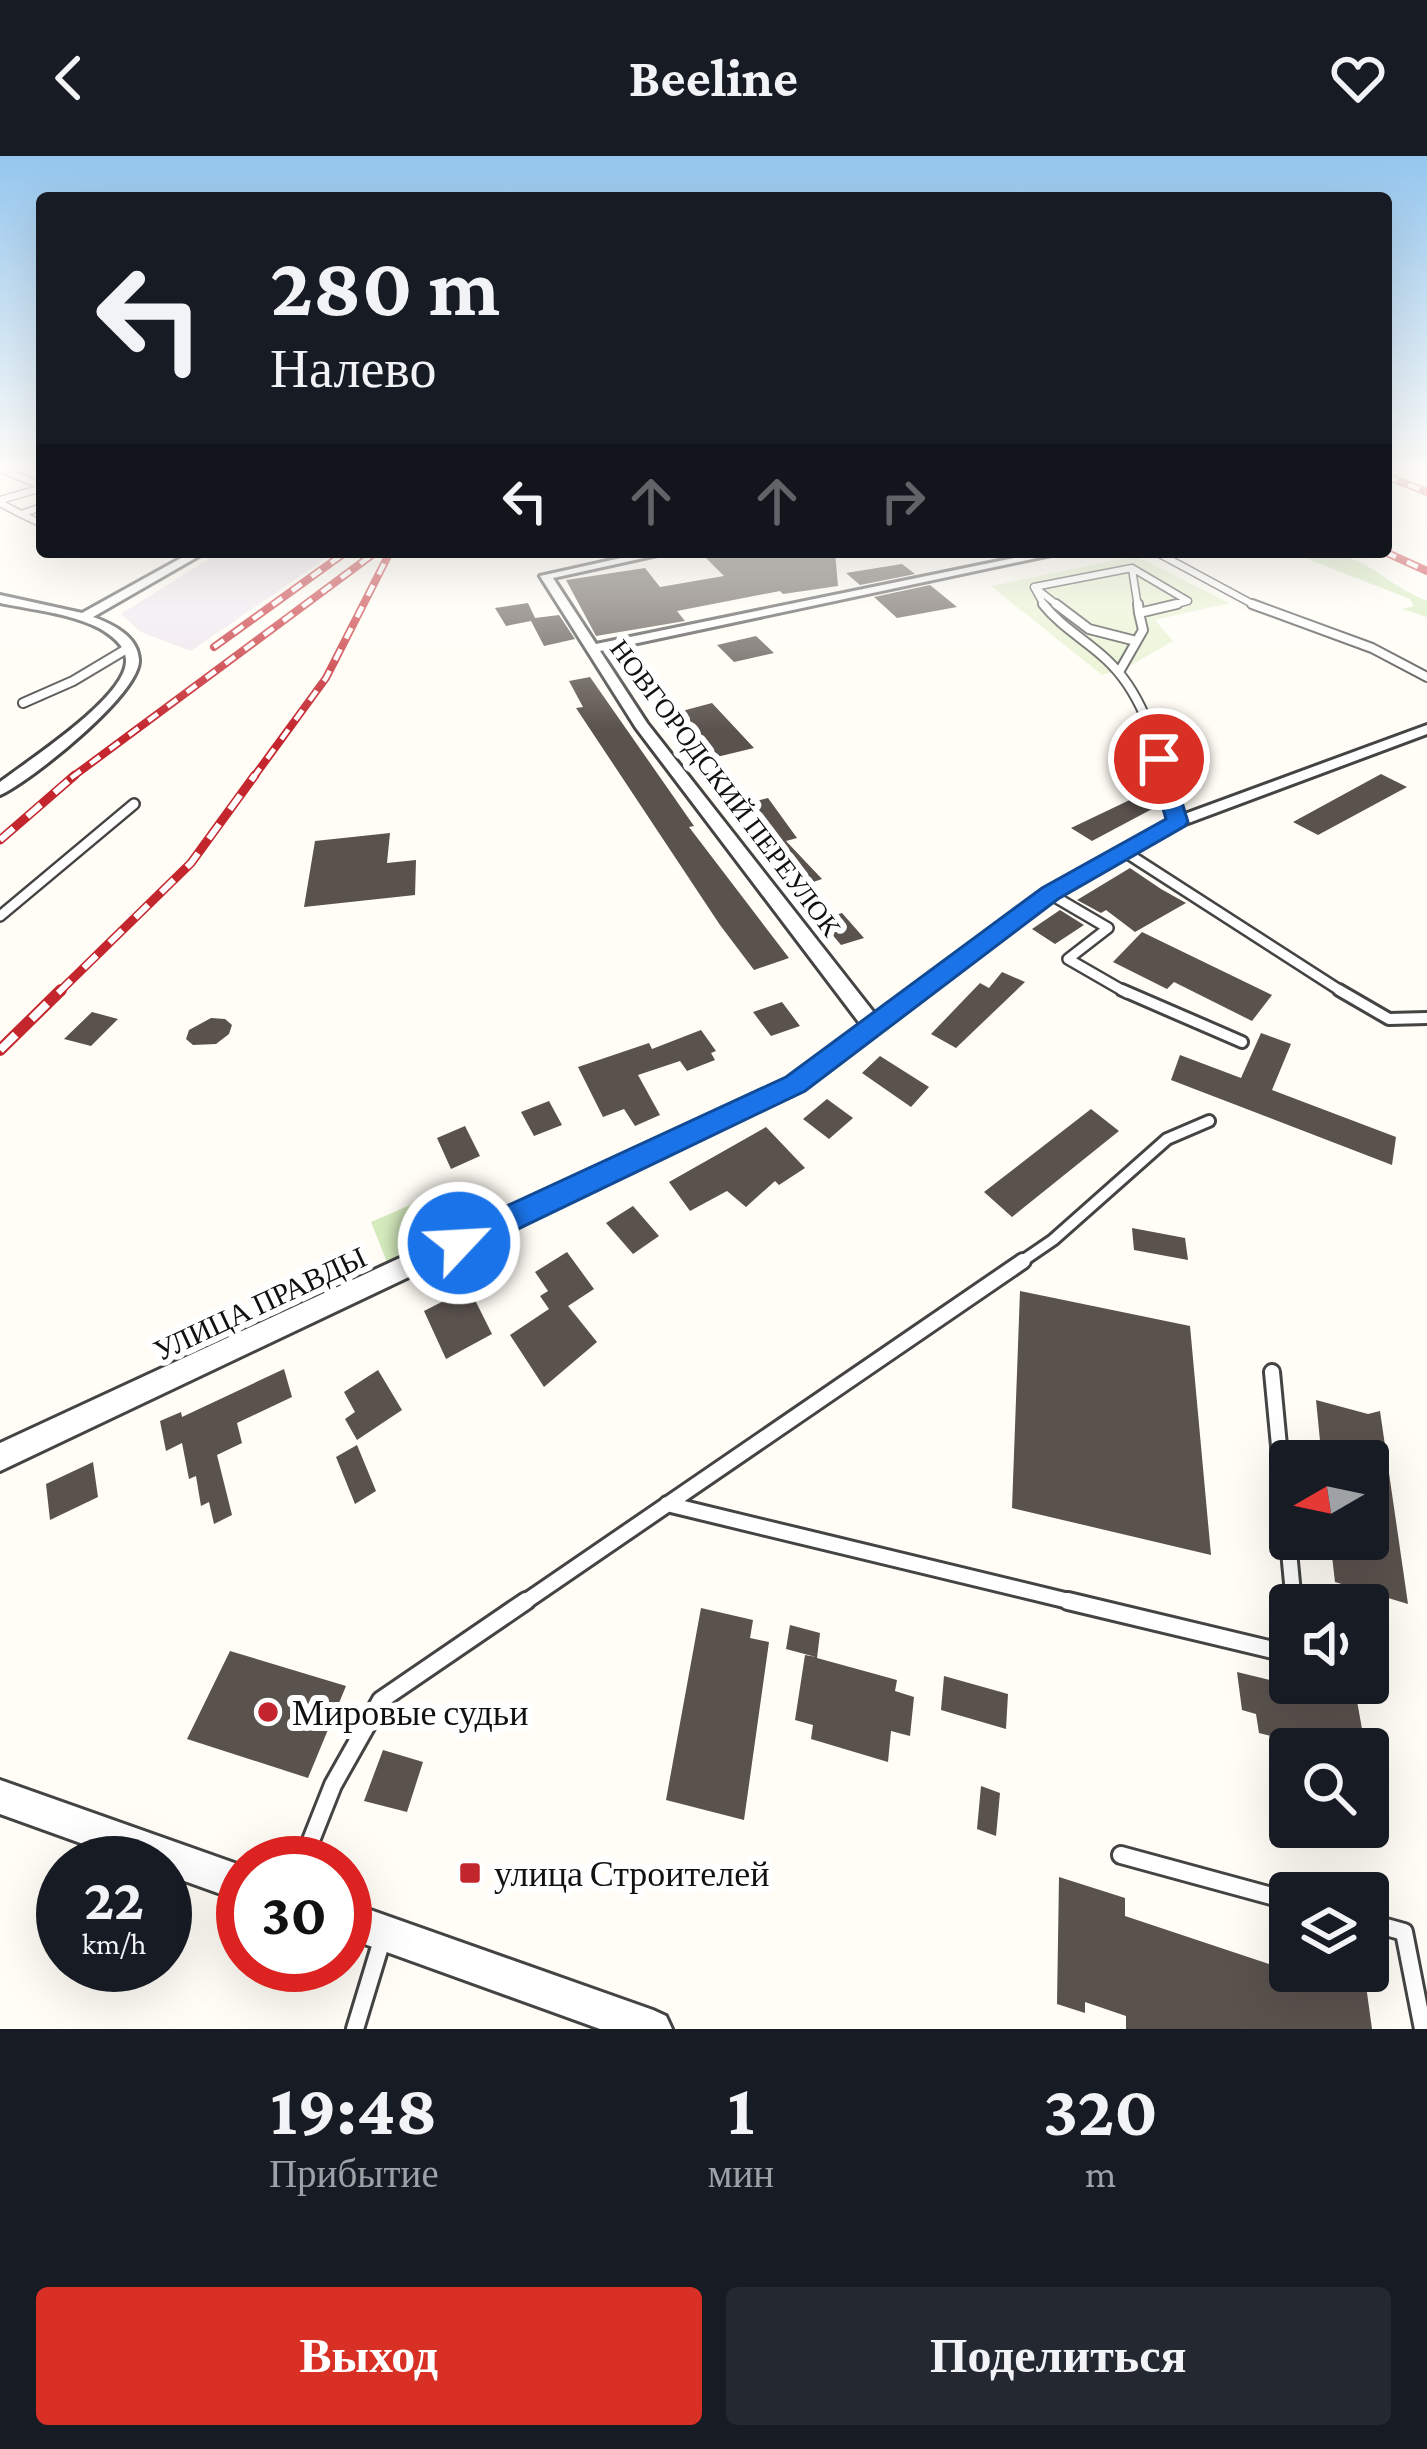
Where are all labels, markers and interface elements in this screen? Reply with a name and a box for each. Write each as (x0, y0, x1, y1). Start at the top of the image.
icon: back (36, 45, 102, 111)
icon: heart (1325, 45, 1391, 111)
text: Beeline (629, 48, 798, 108)
icon: left (72, 240, 228, 396)
text: 280 m (270, 240, 500, 333)
text: Налево (270, 339, 436, 399)
icon: left (492, 468, 558, 534)
icon: ahead (618, 468, 684, 534)
icon: ahead (744, 468, 810, 534)
icon: right (870, 468, 936, 534)
street label: НОВГОРОДСКИЙ ПЕРЕУЛОК (604, 634, 847, 943)
pin (1108, 708, 1210, 810)
icon: arrive (1126, 726, 1192, 792)
position arrow (396, 1180, 522, 1306)
street label: УЛИЦА ПРАВДЫ (148, 1240, 371, 1367)
north arrow (1269, 1440, 1389, 1560)
map controls (1269, 1440, 1389, 1992)
button: sound (1269, 1584, 1389, 1704)
place label: Мировые судьи (292, 1693, 528, 1733)
marker: Мировые судьи (255, 1699, 281, 1725)
button: search (1269, 1728, 1389, 1848)
speed limit sign: 30 (216, 1836, 372, 1992)
place label: улица Строителей (494, 1854, 770, 1894)
marker: улица Строителей (457, 1860, 483, 1886)
text: 22 (84, 1865, 144, 1932)
button: layers (1269, 1872, 1389, 1992)
text: km/h (82, 1927, 146, 1960)
text: 19:48 (270, 2069, 437, 2149)
text: 1 (727, 2069, 754, 2149)
text: 320 (1043, 2070, 1158, 2150)
text: Прибытие (269, 2152, 439, 2195)
text: мин (708, 2152, 774, 2195)
text: m (1085, 2152, 1116, 2195)
button: Выход (36, 2287, 702, 2425)
button: Поделиться (726, 2287, 1391, 2425)

